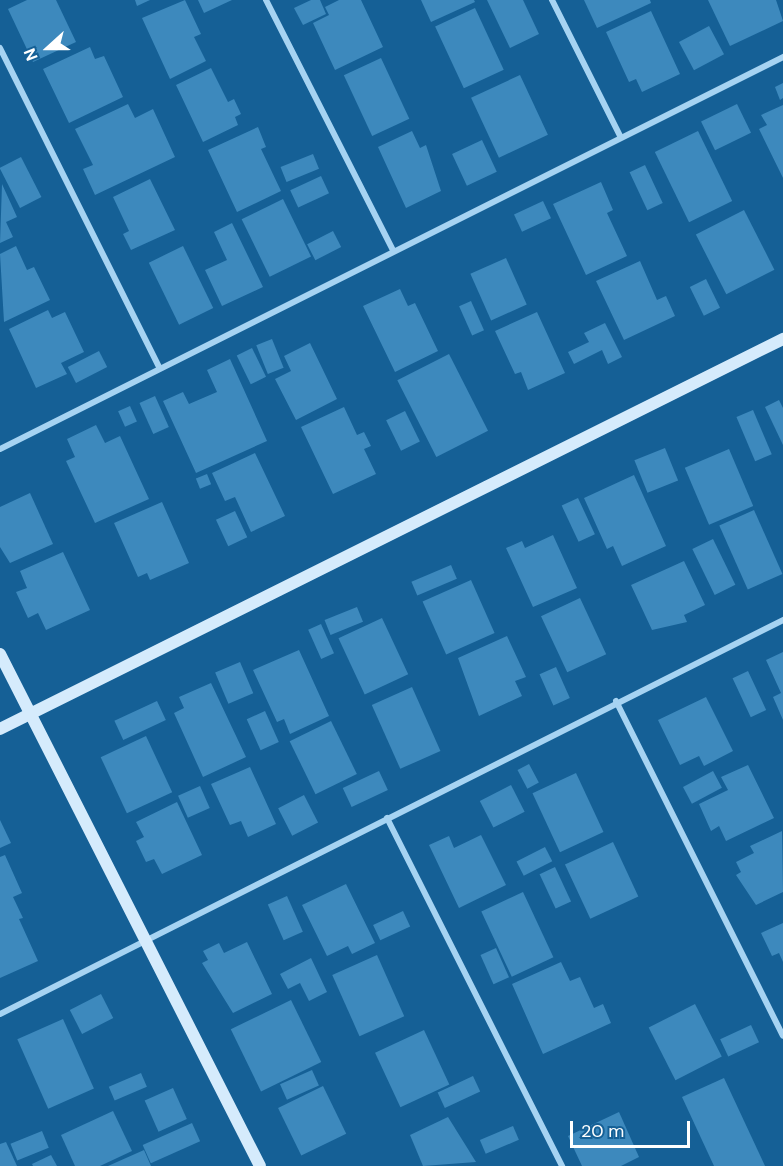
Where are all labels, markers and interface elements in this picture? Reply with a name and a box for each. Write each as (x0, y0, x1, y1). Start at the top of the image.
north arrow (18, 18, 78, 78)
text: N (19, 45, 43, 64)
scale bar (573, 1109, 693, 1147)
text: 20 m (581, 1119, 624, 1143)

